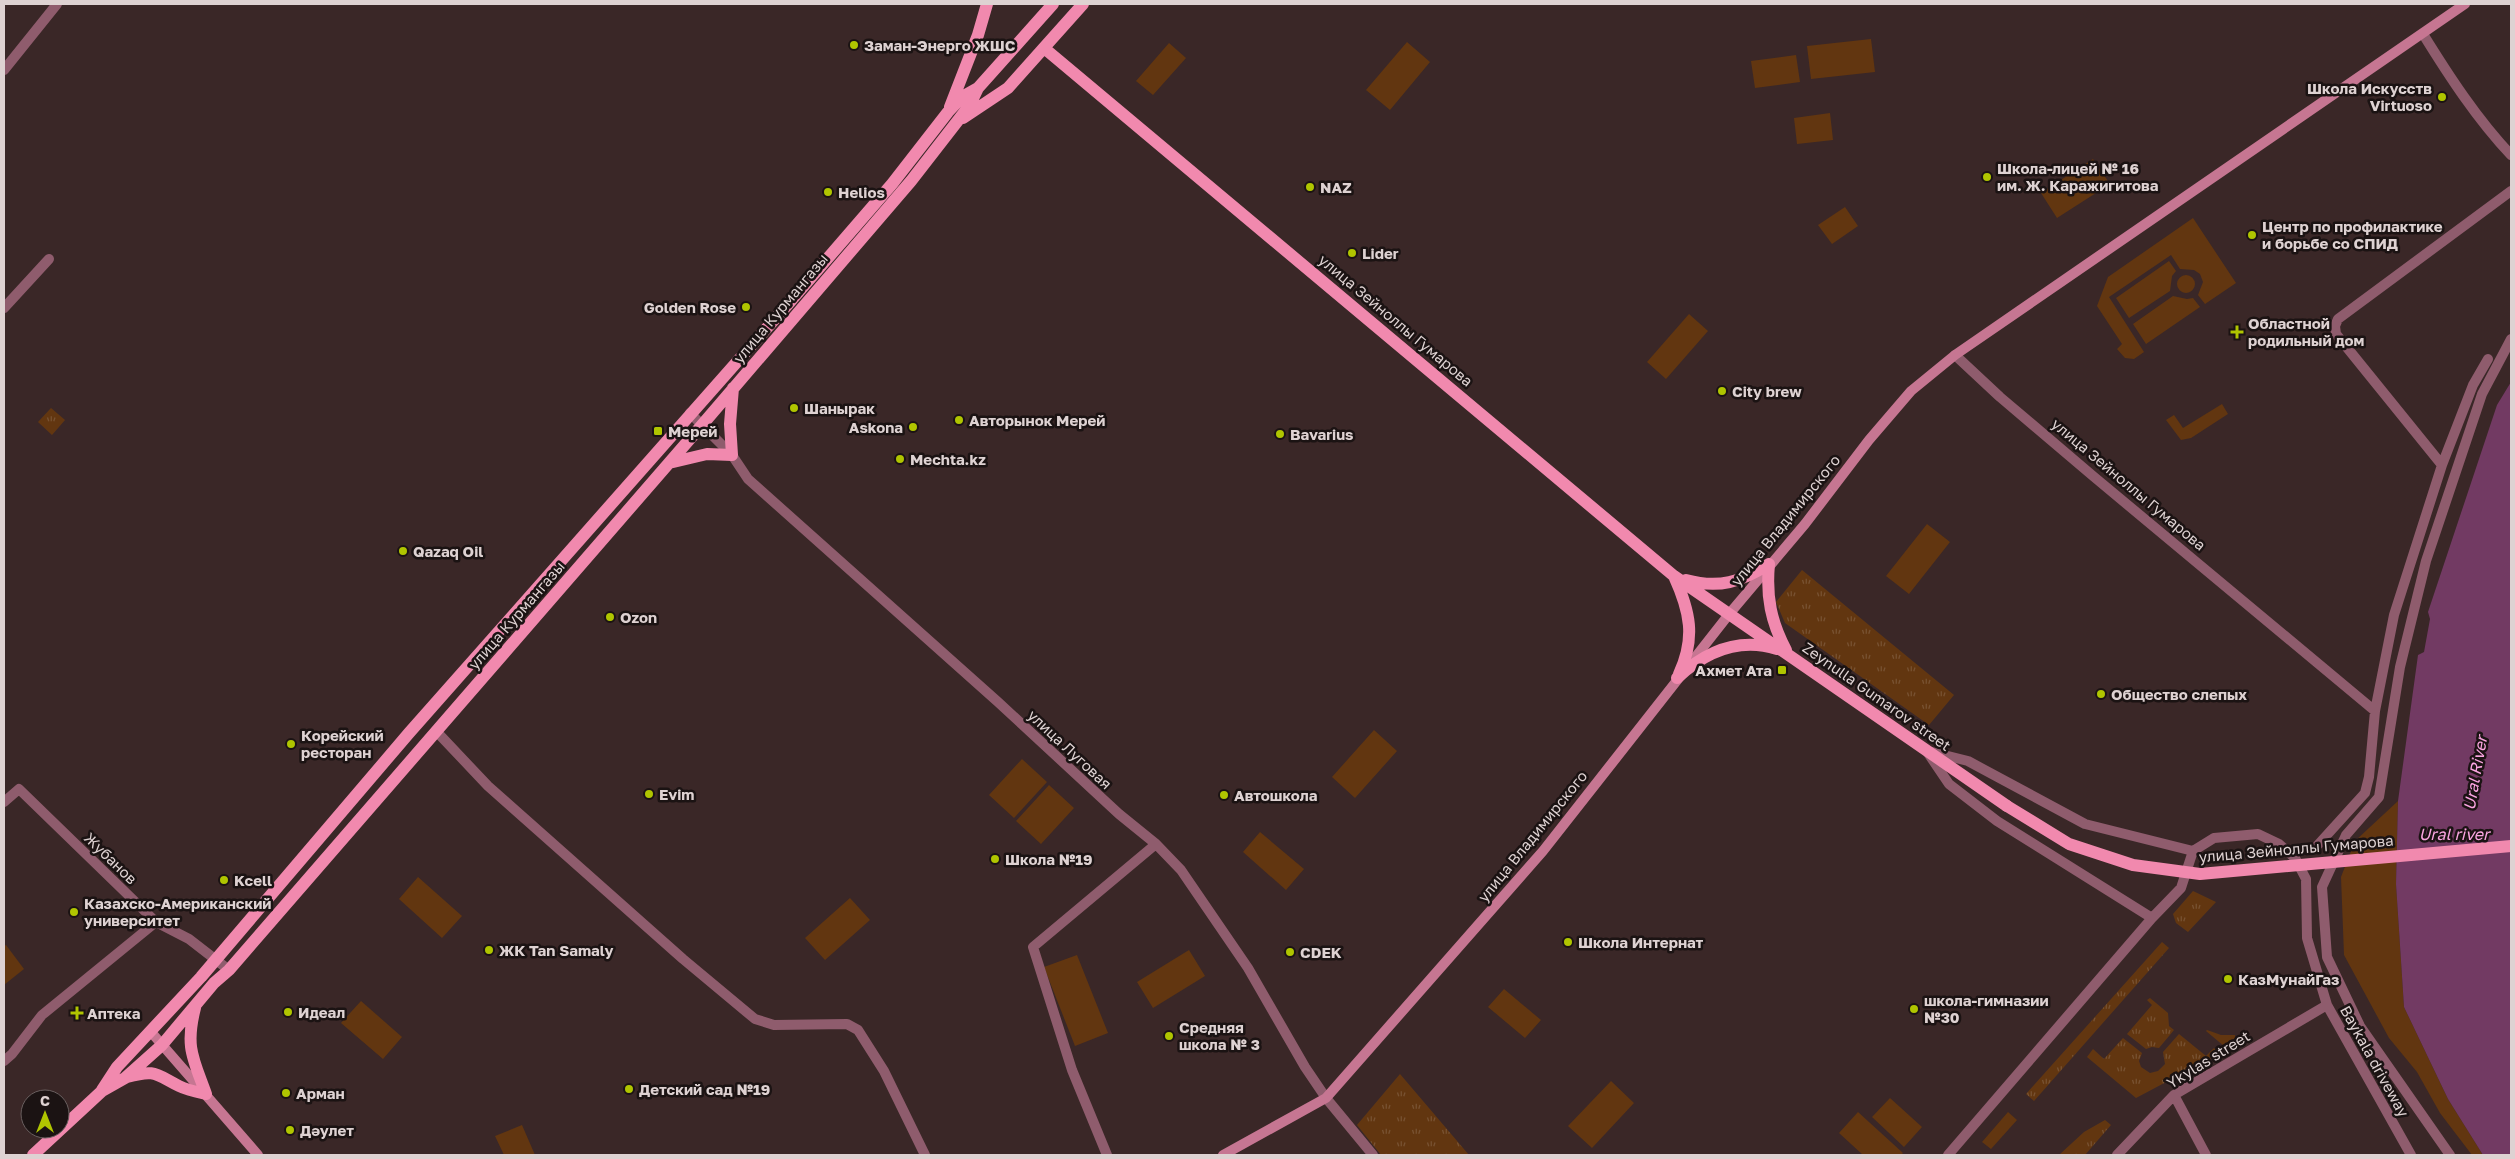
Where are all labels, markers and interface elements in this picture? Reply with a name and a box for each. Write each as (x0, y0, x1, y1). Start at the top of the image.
place label: Заман-Энерго ЖШС (864, 36, 1016, 54)
marker: Заман-Энерго ЖШС (848, 39, 860, 51)
place label: Школа Искусств Virtuoso (2307, 79, 2432, 114)
marker: Школа Искусств Virtuoso (2436, 91, 2448, 103)
place label: Школа-лицей № 16 им. Ж. Каражигитова (1997, 159, 2159, 194)
marker: Школа-лицей № 16 им. Ж. Каражигитова (1981, 171, 1993, 183)
place label: NAZ (1320, 178, 1352, 196)
marker: NAZ (1304, 181, 1316, 193)
place label: Helios (838, 183, 885, 201)
marker: Helios (822, 186, 834, 198)
place label: Центр по профилактике и борьбе со СПИД (2262, 217, 2443, 252)
marker: Центр по профилактике и борьбе со СПИД (2246, 229, 2258, 241)
place label: Lider (1362, 244, 1399, 262)
marker: Lider (1346, 247, 1358, 259)
street label: улица Курмангазы (729, 250, 831, 366)
street label: улица Зейноллы Гумарова (1315, 250, 1477, 390)
place label: Golden Rose (644, 298, 736, 316)
marker: Golden Rose (740, 301, 752, 313)
place label: Областной родильный дом (2248, 314, 2365, 349)
marker: Областной родильный дом (2230, 325, 2244, 339)
place label: City brew (1732, 382, 1802, 400)
marker: City brew (1716, 385, 1728, 397)
place label: Шанырак (804, 399, 875, 417)
marker: Шанырак (788, 402, 800, 414)
place label: Авторынок Мерей (969, 411, 1106, 429)
marker: Авторынок Мерей (953, 414, 965, 426)
street label: улица Зейноллы Гумарова (2048, 414, 2210, 554)
place label: Askona (849, 418, 903, 436)
marker: Askona (907, 421, 919, 433)
place label: Мерей (668, 422, 717, 440)
marker: Мерей (652, 425, 664, 437)
place label: Bavarius (1290, 425, 1354, 443)
marker: Bavarius (1274, 428, 1286, 440)
place label: Mechta.kz (910, 450, 986, 468)
street label: улица Владимирского (1727, 451, 1843, 589)
marker: Mechta.kz (894, 453, 906, 465)
place label: Qazaq Oil (413, 542, 483, 560)
marker: Qazaq Oil (397, 545, 409, 557)
street label: улица Курмангазы (464, 557, 568, 673)
place label: Ozon (620, 608, 657, 626)
marker: Ozon (604, 611, 616, 623)
street label: Zeynulla Gumarov street (1799, 638, 1955, 754)
place label: Ахмет Ата (1695, 661, 1772, 679)
marker: Ахмет Ата (1776, 664, 1788, 676)
place label: Общество слепых (2111, 685, 2247, 703)
marker: Общество слепых (2095, 688, 2107, 700)
street label: улица Луговая (1024, 706, 1116, 792)
place label: Корейский ресторан (301, 726, 384, 761)
water label: Ural River (2459, 731, 2492, 812)
marker: Корейский ресторан (285, 738, 297, 750)
street label: улица Владимирского (1474, 767, 1590, 905)
place label: Evim (659, 785, 694, 803)
place label: Автошкола (1234, 786, 1318, 804)
marker: Evim (643, 788, 655, 800)
marker: Автошкола (1218, 789, 1230, 801)
water label: Ural river (2419, 824, 2492, 844)
street label: Жубанов (81, 829, 141, 887)
street label: улица Зейноллы Гумарова (2198, 831, 2394, 865)
place label: Школа №19 (1005, 850, 1093, 868)
marker: Школа №19 (989, 853, 1001, 865)
place label: Kcell (234, 871, 272, 889)
marker: Kcell (218, 874, 230, 886)
place label: Казахско-Американский университет (84, 894, 271, 929)
marker: Казахско-Американский университет (68, 906, 80, 918)
place label: Школа Интернат (1578, 933, 1704, 951)
marker: Школа Интернат (1562, 936, 1574, 948)
place label: ЖК Tan Samaly (499, 941, 613, 959)
place label: CDEK (1300, 943, 1342, 961)
marker: ЖК Tan Samaly (483, 944, 495, 956)
marker: CDEK (1284, 946, 1296, 958)
place label: КазМунайГаз (2238, 970, 2339, 988)
marker: КазМунайГаз (2222, 973, 2234, 985)
place label: школа-гимназии №30 (1924, 991, 2049, 1026)
street label: Baykala driveway (2337, 1002, 2413, 1120)
place label: Идеал (298, 1003, 345, 1021)
marker: школа-гимназии №30 (1908, 1003, 1920, 1015)
place label: Аптека (87, 1004, 141, 1022)
marker: Идеал (282, 1006, 294, 1018)
marker: Аптека (71, 1007, 83, 1019)
place label: Средняя школа № 3 (1179, 1018, 1260, 1053)
street label: Ykylas street (2163, 1026, 2253, 1092)
marker: Средняя школа № 3 (1163, 1030, 1175, 1042)
place label: Детский сад №19 (639, 1080, 770, 1098)
marker: Детский сад №19 (623, 1083, 635, 1095)
place label: Арман (296, 1084, 345, 1102)
marker: Арман (280, 1087, 292, 1099)
north arrow (20, 1089, 70, 1139)
text: С (40, 1092, 50, 1109)
place label: Дәулет (300, 1121, 354, 1139)
marker: Дәулет (284, 1124, 296, 1136)

